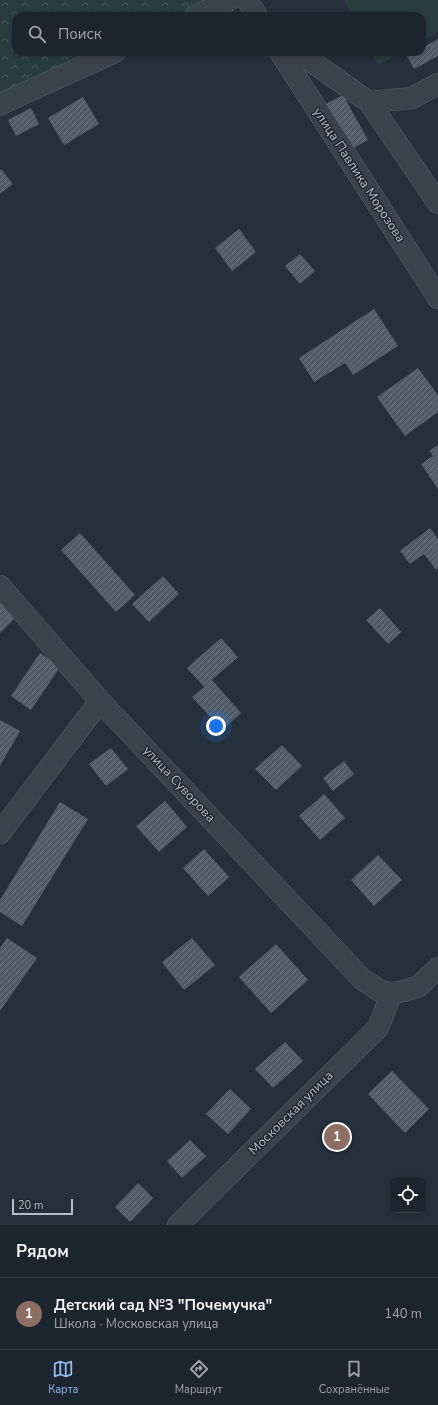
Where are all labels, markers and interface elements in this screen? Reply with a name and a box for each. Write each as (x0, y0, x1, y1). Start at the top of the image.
search box (12, 12, 426, 56)
icon: search (26, 23, 48, 45)
text: Поиск (58, 24, 102, 44)
street label: улица Павлика Морозова (309, 104, 409, 246)
your location (206, 716, 226, 736)
street label: улица Суворова (139, 742, 219, 826)
street label: Московская улица (245, 1067, 337, 1159)
pin: 1 (324, 1122, 350, 1152)
map controls (390, 1177, 426, 1213)
button: locate (390, 1177, 426, 1213)
scale bar (12, 1197, 73, 1216)
text: 20 m (18, 1198, 43, 1213)
text: Рядом (16, 1240, 69, 1263)
text: Детский сад №3 "Почемучка" (54, 1295, 272, 1315)
text: 1 (25, 1305, 33, 1323)
text: 140 m (384, 1305, 422, 1323)
text: Школа · Московская улица (54, 1315, 218, 1333)
tab: Карта (48, 1358, 78, 1397)
tab: Маршрут (175, 1358, 223, 1397)
tab: Сохранённые (319, 1358, 390, 1397)

